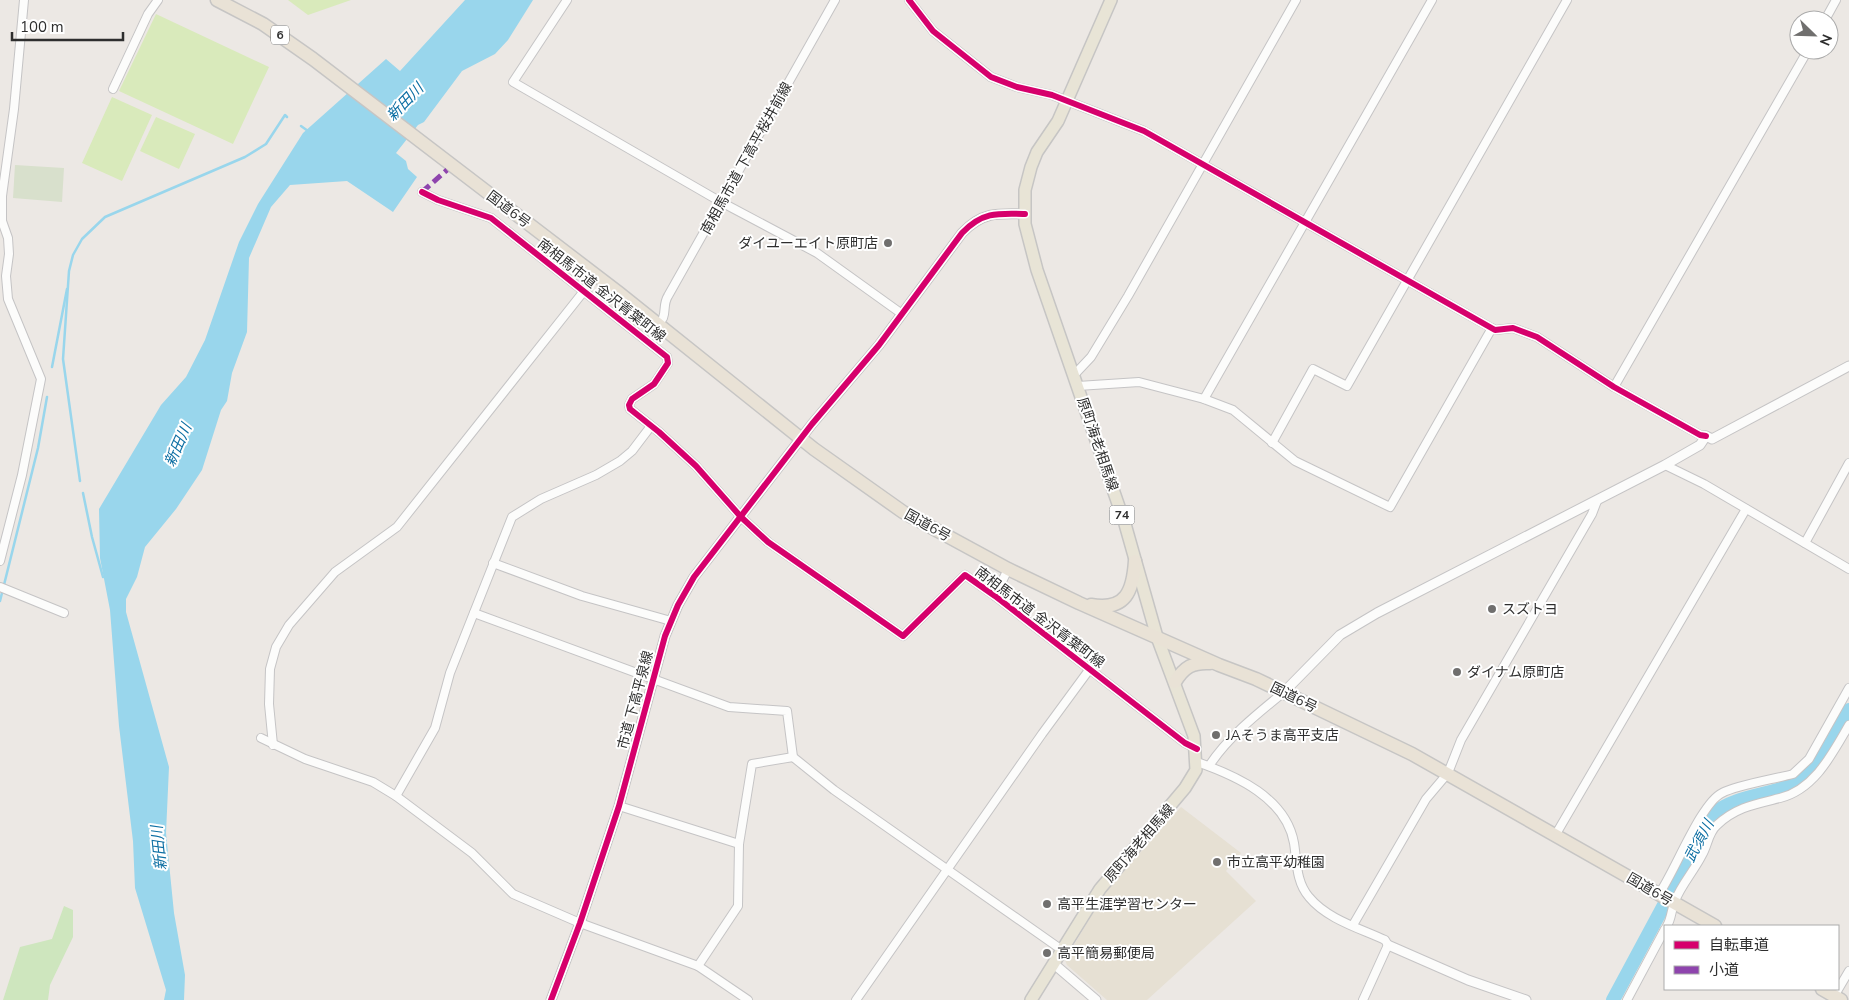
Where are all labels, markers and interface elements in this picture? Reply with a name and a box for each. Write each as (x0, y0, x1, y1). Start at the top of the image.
scale bar (12, 10, 124, 42)
north arrow (1789, 10, 1839, 60)
text: 100 m (20, 17, 64, 37)
road number: 6 (271, 26, 289, 44)
text: N (1815, 31, 1836, 48)
water label: 新田川 (382, 77, 429, 125)
street label: 南相馬市道 下高平桜井前線 (697, 79, 796, 238)
street label: 国道6号 (483, 187, 535, 232)
street label: 南相馬市道 金沢青葉町線 (534, 234, 670, 346)
place label: ダイユーエイト原町店 (738, 234, 878, 253)
marker: ダイユーエイト原町店 (882, 237, 894, 249)
street label: 原町海老相馬線 (1073, 395, 1122, 494)
water label: 新田川 (160, 419, 197, 470)
street label: 国道6号 (901, 505, 954, 546)
road number: 74 (1110, 506, 1134, 524)
street label: 南相馬市道 金沢青葉町線 (971, 562, 1108, 672)
place label: スズトヨ (1502, 600, 1558, 619)
marker: スズトヨ (1486, 603, 1498, 615)
street label: 市道 下高平泉線 (613, 649, 658, 752)
place label: ダイナム原町店 (1467, 663, 1564, 682)
marker: ダイナム原町店 (1451, 666, 1463, 678)
street label: 国道6号 (1267, 678, 1321, 717)
place label: JAそうま高平支店 (1225, 726, 1339, 745)
marker: JAそうま高平支店 (1210, 729, 1222, 741)
street label: 原町海老相馬線 (1100, 800, 1179, 887)
water label: 武須川 (1680, 815, 1719, 866)
water label: 新田川 (146, 823, 171, 871)
place label: 市立高平幼稚園 (1227, 853, 1325, 872)
marker: 市立高平幼稚園 (1211, 856, 1223, 868)
street label: 国道6号 (1623, 869, 1676, 910)
place label: 高平生涯学習センター (1057, 895, 1197, 914)
marker: 高平生涯学習センター (1041, 898, 1053, 910)
legend (1664, 925, 1839, 990)
text: 自転車道 (1709, 935, 1769, 955)
place label: 高平簡易郵便局 (1057, 944, 1155, 963)
marker: 高平簡易郵便局 (1041, 947, 1053, 959)
text: 小道 (1709, 960, 1739, 980)

